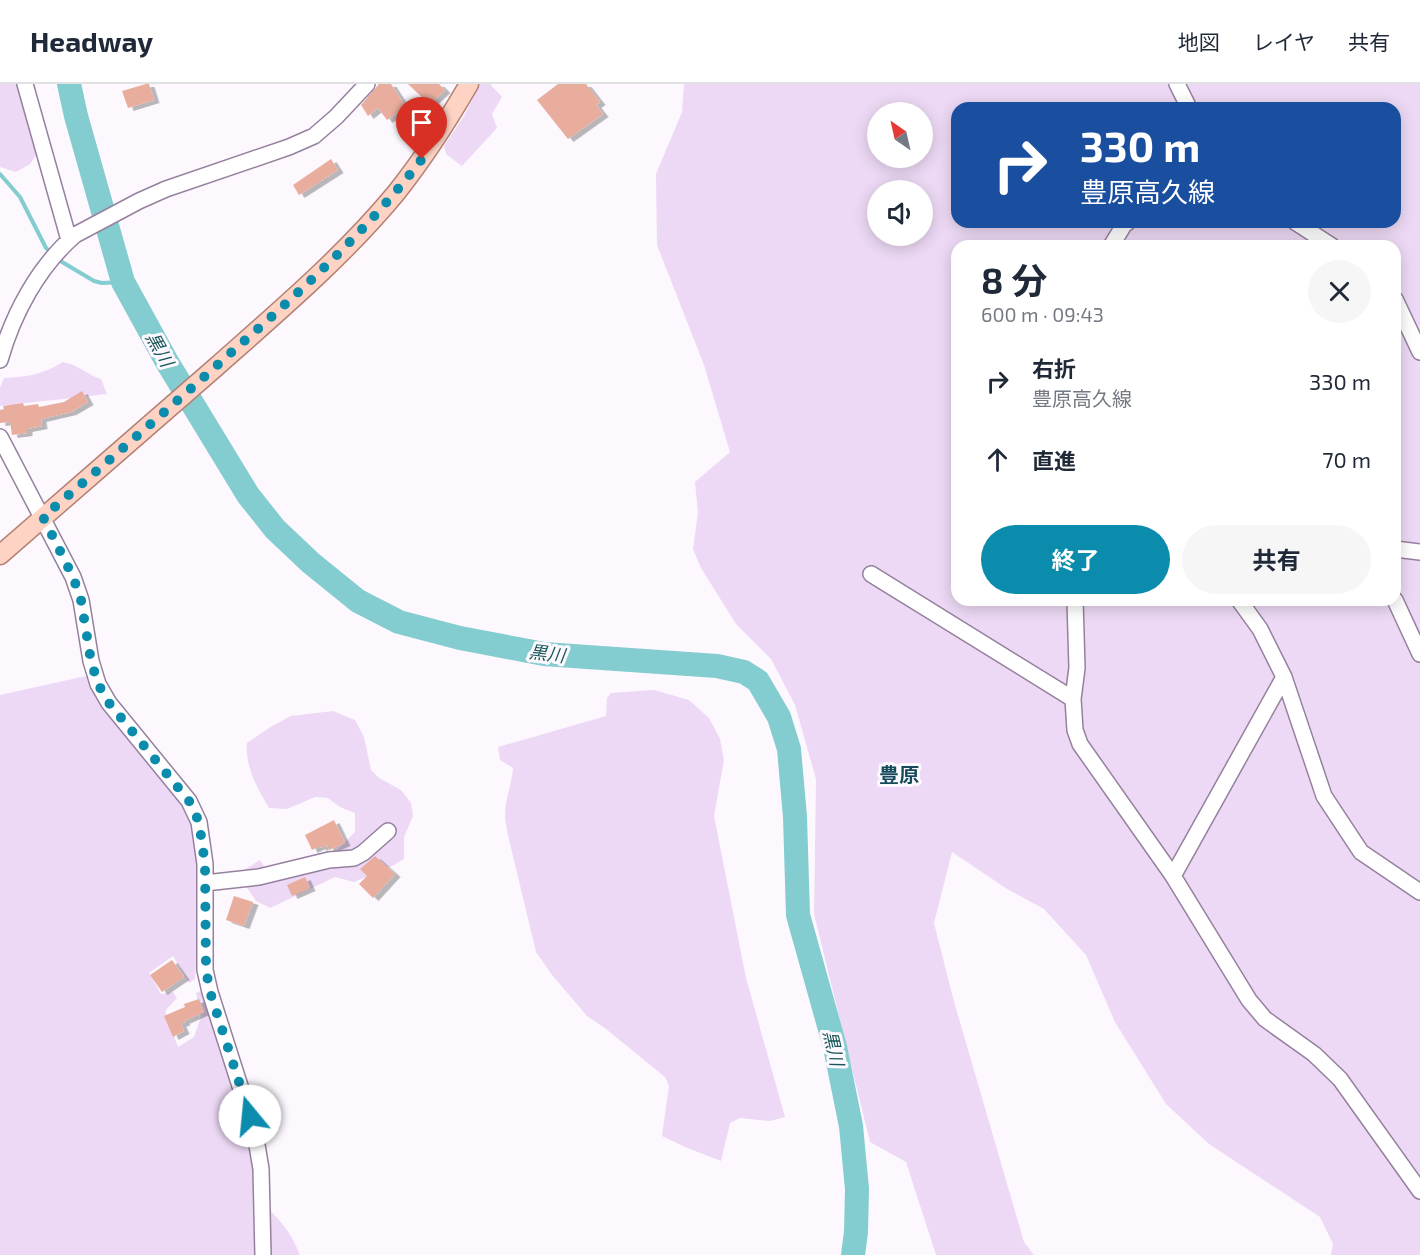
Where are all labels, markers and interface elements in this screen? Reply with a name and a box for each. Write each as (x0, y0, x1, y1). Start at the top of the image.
text: Headway (30, 24, 153, 58)
text: 地図 (1178, 29, 1220, 54)
text: レイヤ (1253, 29, 1315, 54)
text: 共有 (1348, 29, 1390, 54)
pin (396, 97, 447, 159)
north arrow (867, 102, 933, 168)
map controls (867, 102, 933, 246)
icon: arrive (405, 106, 438, 139)
text: 330 m (1080, 120, 1200, 170)
icon: right (981, 126, 1059, 204)
text: 豊原高久線 (1080, 175, 1215, 207)
button: sound (867, 180, 933, 246)
text: 8 分 (981, 258, 1047, 301)
button: close (1308, 260, 1371, 323)
text: 600 m · 09:43 (981, 302, 1104, 326)
water label: 黒川 (142, 328, 179, 372)
text: 右折 (1032, 355, 1076, 381)
icon: right (981, 365, 1014, 398)
text: 330 m (1309, 368, 1371, 394)
text: 豊原高久線 (1032, 386, 1132, 410)
icon: ahead (981, 443, 1014, 476)
text: 70 m (1322, 446, 1371, 472)
text: 直進 (1032, 447, 1076, 473)
button: 終了 (981, 525, 1170, 594)
button: 共有 (1182, 525, 1371, 594)
water label: 黒川 (528, 640, 568, 666)
district label: 豊原 (879, 762, 919, 786)
water label: 黒川 (819, 1028, 849, 1070)
position arrow (218, 1084, 282, 1148)

